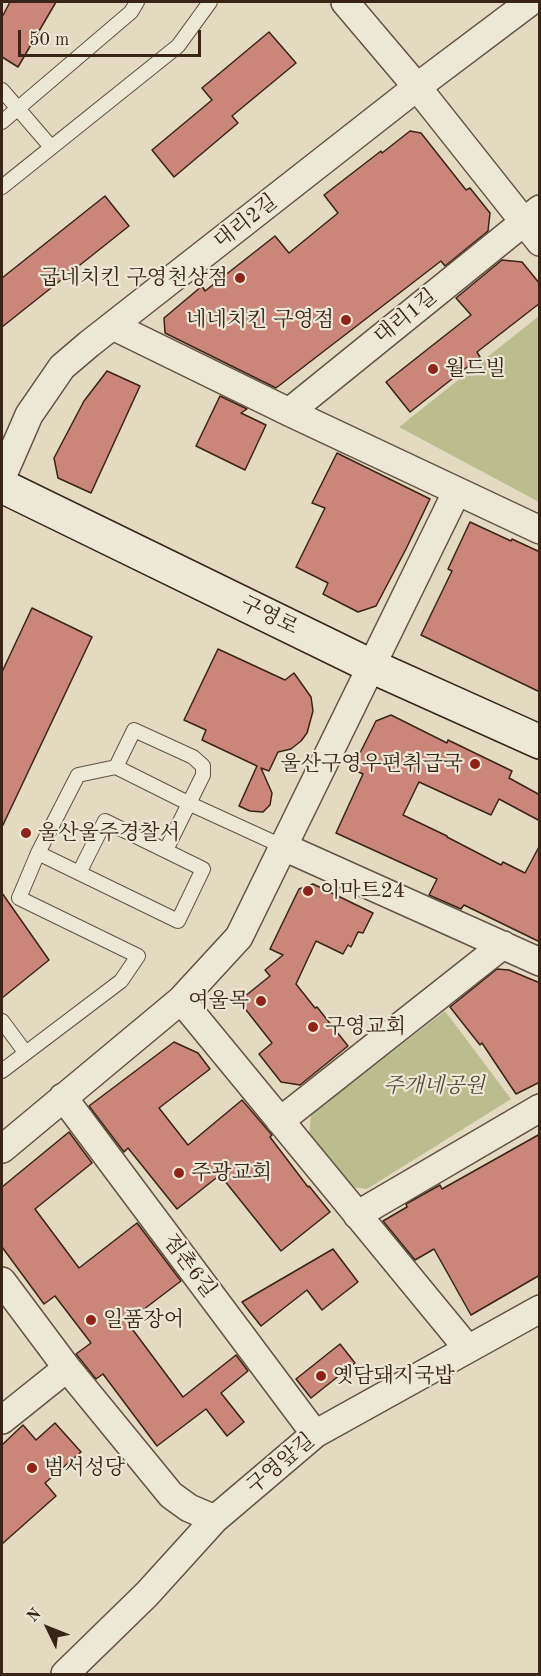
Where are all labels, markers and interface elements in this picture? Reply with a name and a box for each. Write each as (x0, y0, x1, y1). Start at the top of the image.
scale bar (21, 18, 204, 56)
text: 50 m (29, 31, 69, 49)
street label: 대리2길 (209, 190, 283, 254)
place label: 굽네치킨 구영천상점 (40, 265, 228, 291)
marker: 굽네치킨 구영천상점 (233, 271, 247, 285)
street label: 대리1길 (370, 284, 442, 350)
place label: 네네치킨 구영점 (186, 307, 334, 333)
marker: 네네치킨 구영점 (339, 313, 353, 327)
place label: 월드빌 (445, 356, 506, 382)
marker: 월드빌 (426, 362, 440, 376)
street label: 구영로 (236, 591, 302, 641)
place label: 울산구영우편취급국 (280, 751, 463, 777)
marker: 울산구영우편취급국 (468, 757, 482, 771)
place label: 울산울주경찰서 (38, 820, 180, 846)
marker: 울산울주경찰서 (19, 826, 33, 840)
place label: 이마트24 (320, 878, 405, 904)
marker: 이마트24 (301, 884, 315, 898)
place label: 여울목 (188, 988, 249, 1014)
marker: 여울목 (254, 994, 268, 1008)
place label: 구영교회 (325, 1014, 406, 1040)
marker: 구영교회 (306, 1020, 320, 1034)
park label: 주개네공원 (383, 1073, 485, 1099)
place label: 주광교회 (191, 1160, 272, 1186)
marker: 주광교회 (172, 1166, 186, 1180)
street label: 점촌6길 (157, 1229, 221, 1303)
place label: 일품장어 (103, 1307, 184, 1333)
marker: 일품장어 (84, 1313, 98, 1327)
place label: 옛담돼지국밥 (333, 1363, 455, 1389)
marker: 옛담돼지국밥 (314, 1369, 328, 1383)
street label: 구영앞길 (242, 1428, 320, 1500)
place label: 범서성당 (44, 1455, 125, 1481)
marker: 범서성당 (25, 1461, 39, 1475)
north arrow (18, 1598, 78, 1658)
text: N (25, 1606, 45, 1626)

